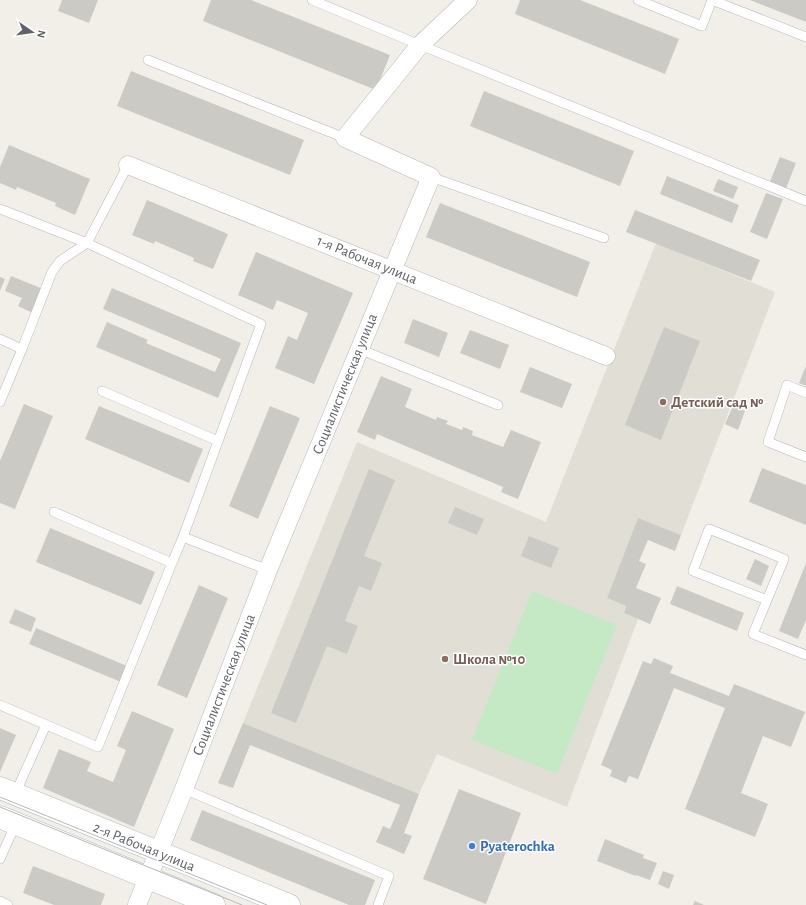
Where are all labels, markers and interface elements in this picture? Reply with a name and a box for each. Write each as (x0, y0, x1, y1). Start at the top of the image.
north arrow (12, 12, 52, 52)
text: N (35, 29, 47, 39)
street label: 1-я Рабочая улица (315, 233, 420, 287)
street label: Социалистическая улица (310, 311, 380, 457)
place label: Детский сад № (671, 395, 764, 410)
marker: Детский сад № (658, 397, 668, 407)
street label: Социалистическая улица (190, 612, 258, 758)
place label: Школа №10 (453, 652, 525, 667)
marker: Школа №10 (440, 654, 450, 664)
street label: 2-я Рабочая улица (91, 820, 197, 874)
place label: Pyaterochka (480, 839, 555, 854)
marker: Pyaterochka (467, 841, 477, 851)

